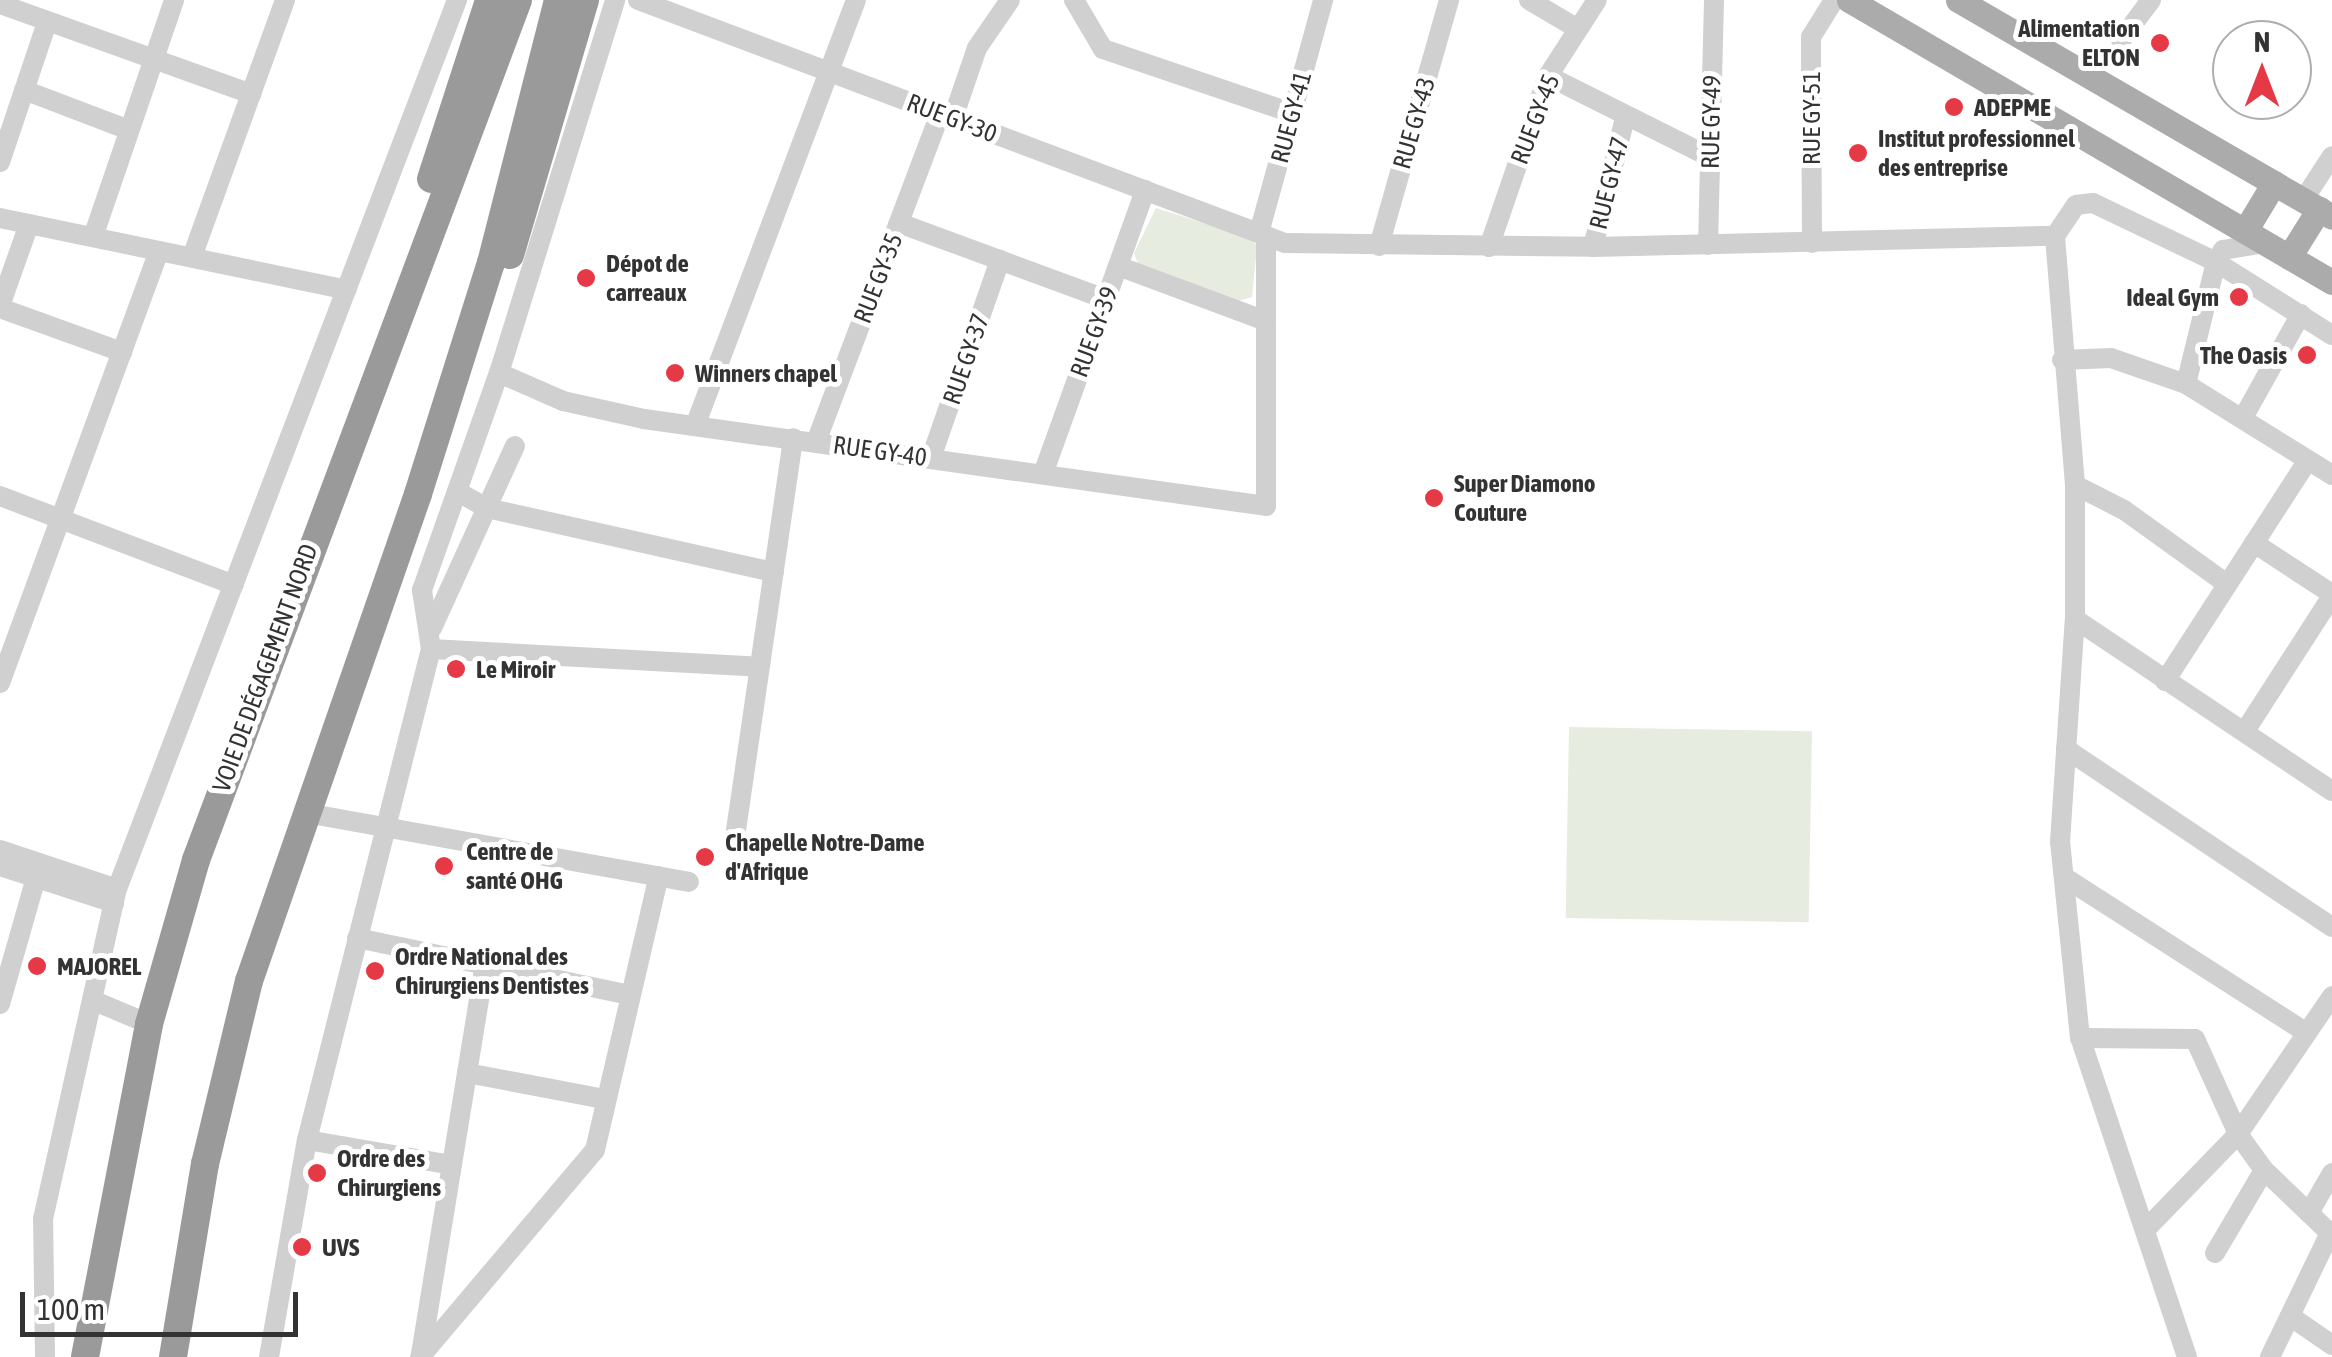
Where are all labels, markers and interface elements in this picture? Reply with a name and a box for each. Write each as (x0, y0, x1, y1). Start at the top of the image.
place label: Alimentation ELTON (2018, 14, 2140, 73)
north arrow (2212, 20, 2312, 120)
text: N (2254, 26, 2270, 58)
marker: Alimentation ELTON (2149, 32, 2171, 54)
street label: RUE GY-41 (1264, 68, 1318, 166)
street label: RUE GY-45 (1504, 70, 1566, 168)
street label: RUE GY-51 (1796, 71, 1826, 165)
street label: RUE GY-43 (1387, 74, 1441, 172)
street label: RUE GY-49 (1695, 75, 1727, 169)
street label: RUE GY-30 (903, 87, 1001, 149)
place label: ADEPME (1974, 92, 2051, 122)
marker: ADEPME (1943, 96, 1965, 118)
place label: Institut professionnel des entreprise (1878, 124, 2075, 183)
street label: RUE GY-47 (1583, 134, 1635, 232)
marker: Institut professionnel des entreprise (1847, 142, 1869, 164)
street label: RUE GY-35 (847, 229, 909, 327)
place label: Dépot de carreaux (606, 249, 689, 308)
marker: Dépot de carreaux (575, 267, 597, 289)
place label: Ideal Gym (2126, 282, 2219, 312)
street label: RUE GY-39 (1064, 283, 1124, 381)
marker: Ideal Gym (2228, 286, 2250, 308)
street label: RUE GY-37 (937, 310, 995, 408)
place label: The Oasis (2200, 340, 2287, 370)
marker: The Oasis (2296, 344, 2318, 366)
place label: Winners chapel (695, 358, 837, 388)
marker: Winners chapel (664, 362, 686, 384)
street label: RUE GY-40 (831, 430, 929, 472)
place label: Super Diamono Couture (1454, 469, 1596, 528)
marker: Super Diamono Couture (1423, 487, 1445, 509)
street label: VOIE DE DÉGAGEMENT NORD (206, 540, 324, 796)
place label: Le Miroir (476, 654, 555, 684)
marker: Le Miroir (445, 658, 467, 680)
place label: Chapelle Notre-Dame d'Afrique (725, 828, 925, 887)
place label: Centre de santé OHG (466, 837, 563, 896)
marker: Chapelle Notre-Dame d'Afrique (694, 846, 716, 868)
marker: Centre de santé OHG (431, 853, 457, 879)
place label: Ordre National des Chirurgiens Dentistes (395, 942, 589, 1001)
place label: MAJOREL (57, 951, 141, 981)
marker: MAJOREL (26, 955, 48, 977)
marker: Ordre National des Chirurgiens Dentistes (364, 960, 386, 982)
place label: Ordre des Chirurgiens (337, 1144, 441, 1203)
marker: Ordre des Chirurgiens (306, 1162, 328, 1184)
place label: UVS (322, 1232, 359, 1262)
marker: UVS (291, 1236, 313, 1258)
scale bar (25, 1272, 302, 1334)
text: 100 m (37, 1292, 105, 1326)

